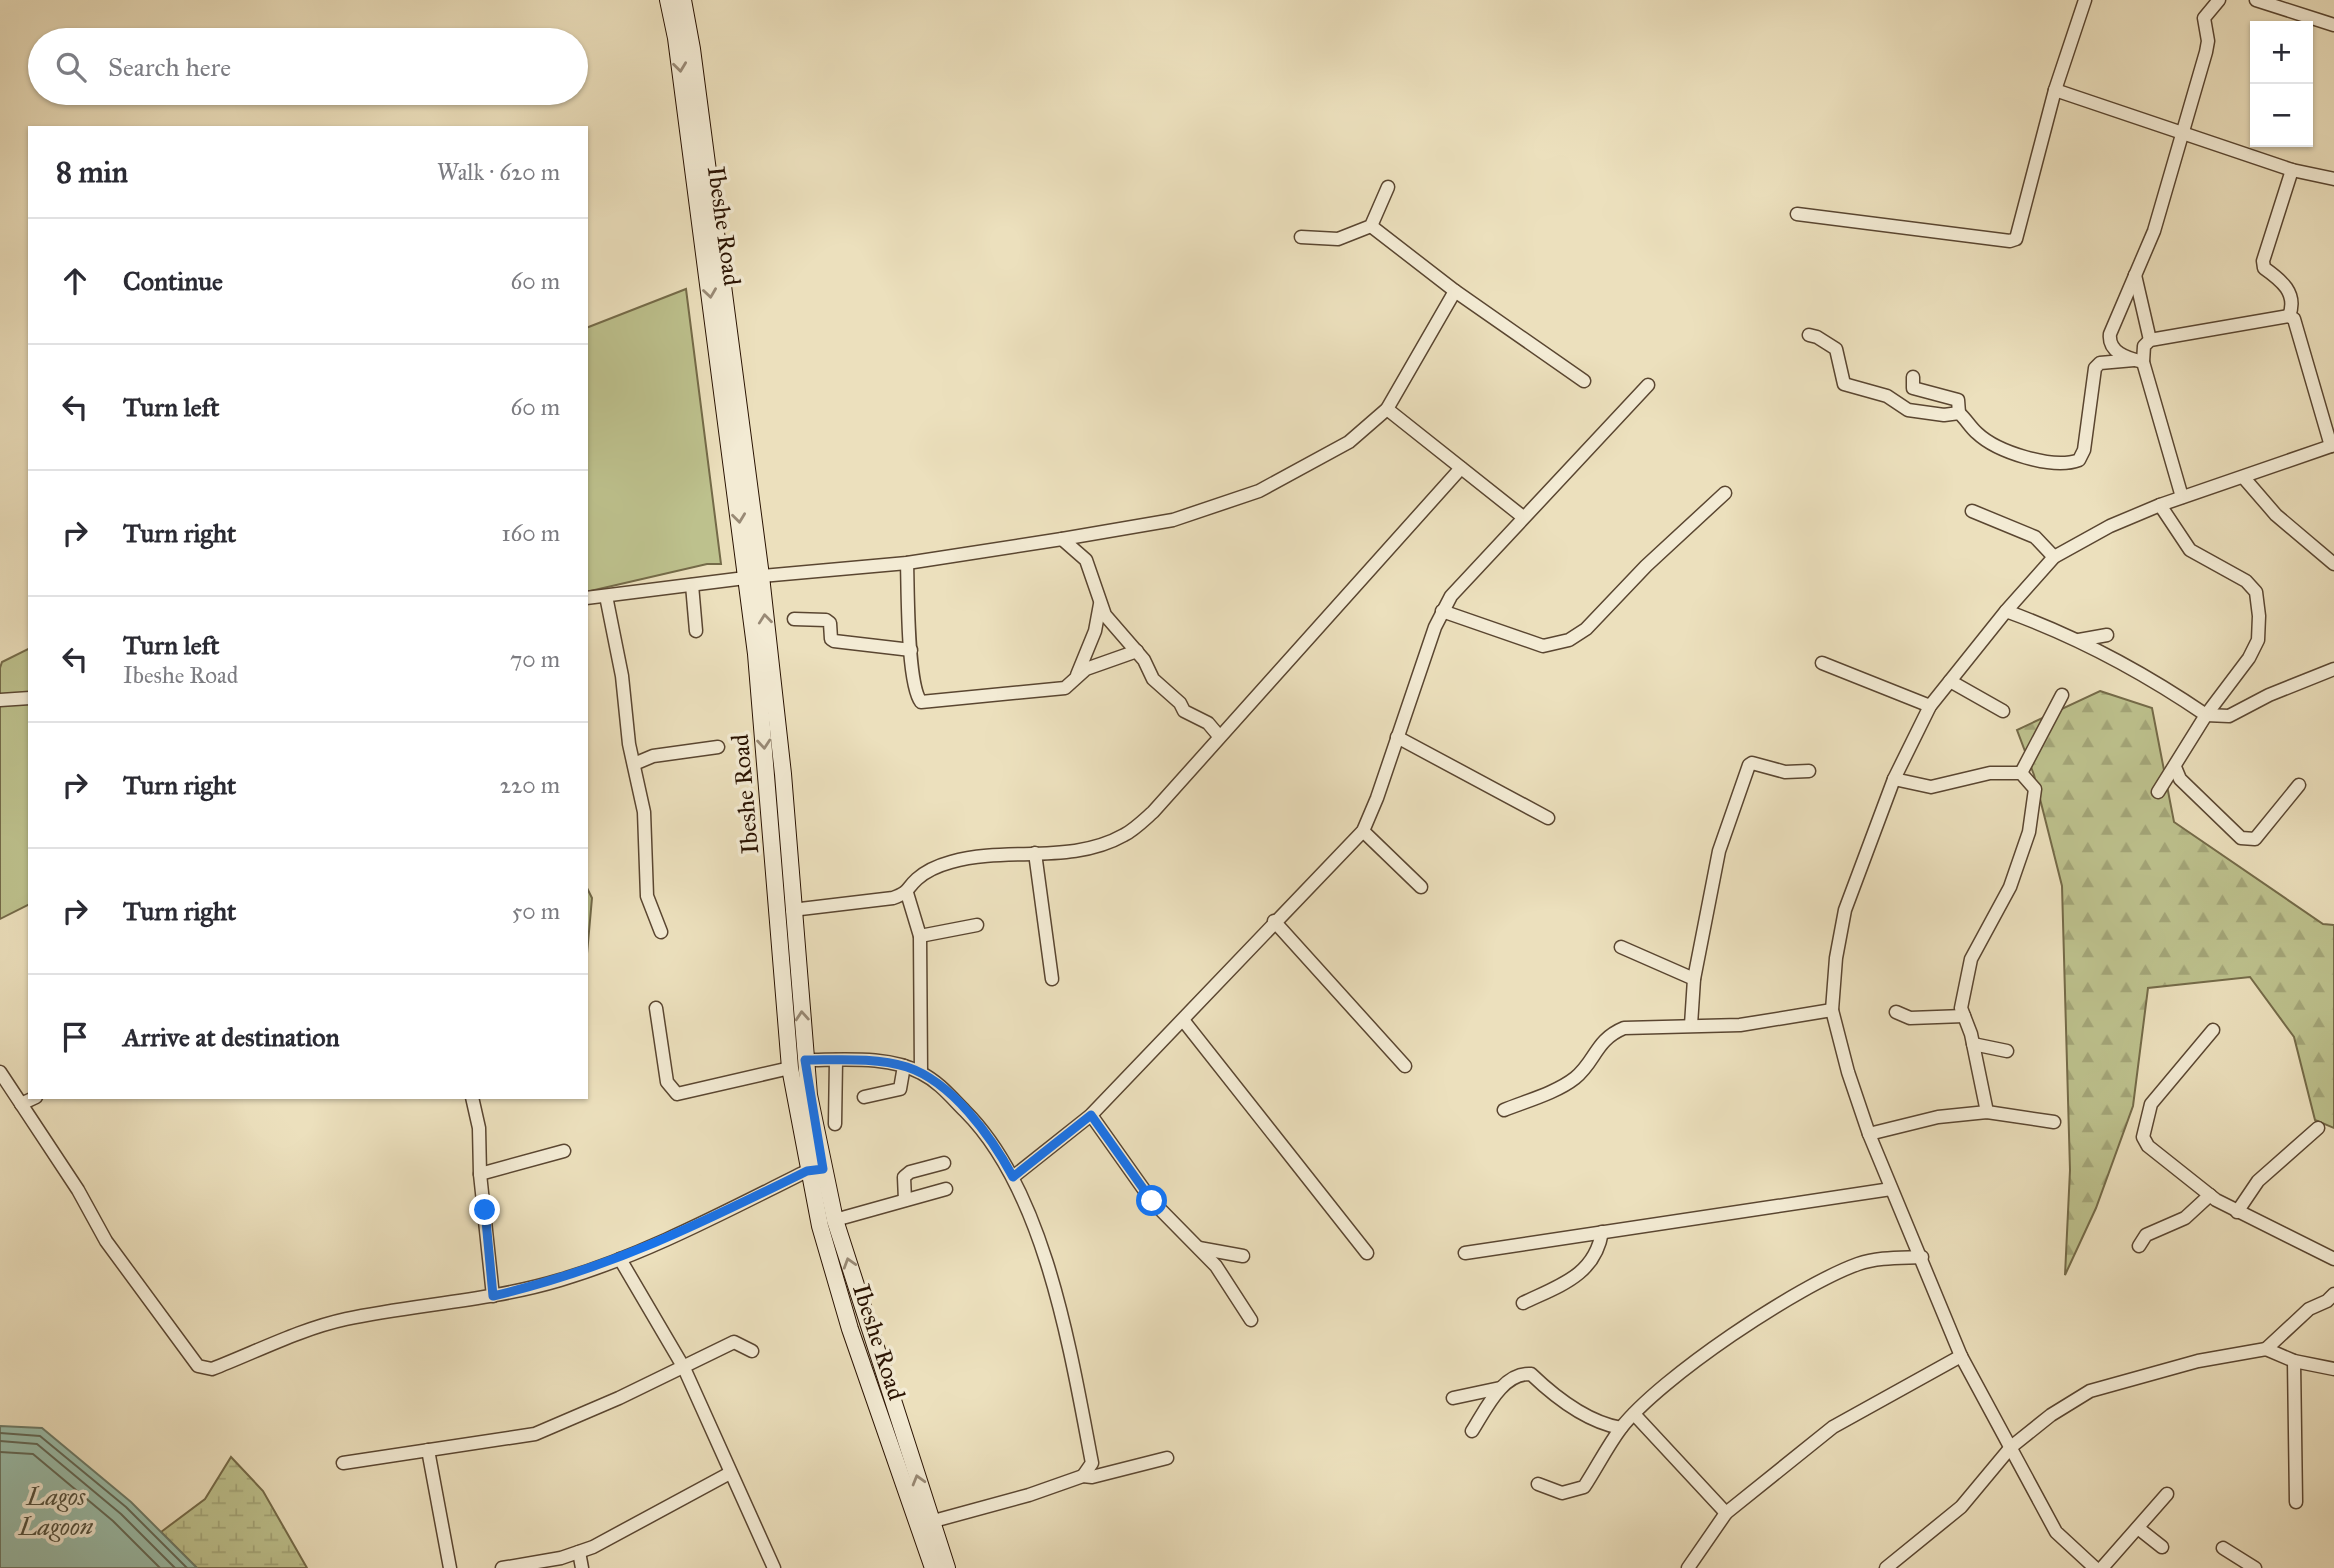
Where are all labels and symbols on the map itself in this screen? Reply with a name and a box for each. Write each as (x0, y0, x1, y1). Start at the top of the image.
one-way arrow (672, 61, 687, 73)
street label: Ibeshe Road (701, 164, 747, 288)
one-way arrow (702, 287, 717, 299)
one-way arrow (732, 512, 747, 524)
one-way arrow (758, 613, 773, 624)
street label: Ibeshe Road (725, 733, 765, 855)
one-way arrow (756, 739, 771, 750)
one-way arrow (795, 1011, 810, 1022)
route start (1136, 1185, 1167, 1216)
route end (469, 1194, 500, 1225)
one-way arrow (842, 1258, 857, 1270)
street label: Ibeshe Road (846, 1280, 912, 1404)
one-way arrow (911, 1474, 926, 1486)
water label: Lagos Lagoon (18, 1480, 94, 1542)

